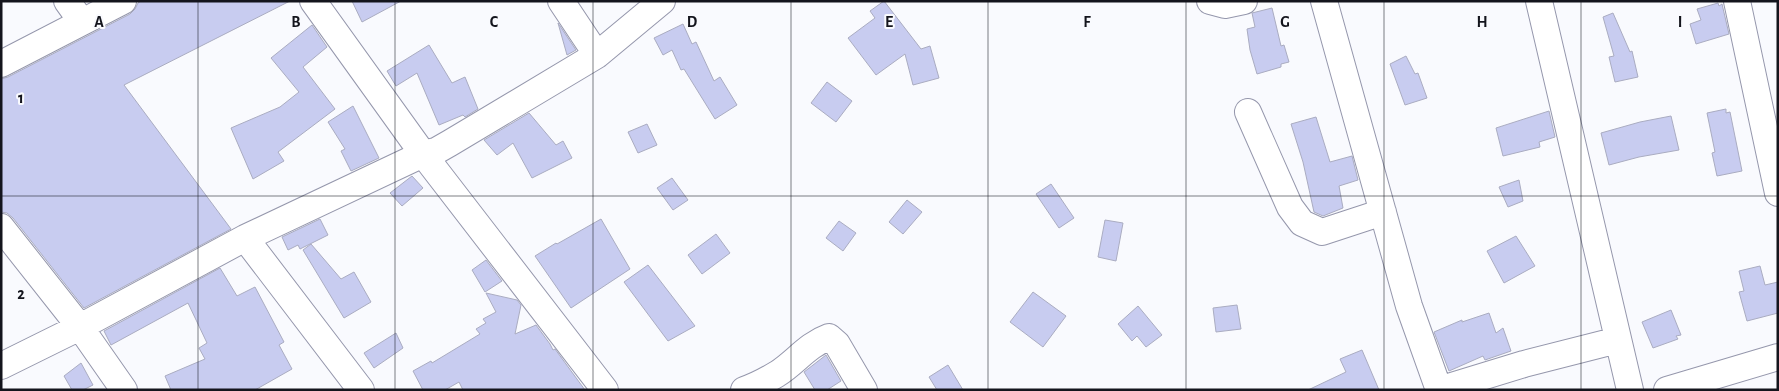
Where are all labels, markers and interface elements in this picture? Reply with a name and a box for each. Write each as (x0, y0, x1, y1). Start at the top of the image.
text: A (94, 14, 104, 30)
text: B (291, 14, 301, 30)
text: C (490, 14, 499, 30)
text: D (687, 14, 698, 30)
text: E (885, 14, 893, 30)
text: F (1083, 14, 1091, 30)
text: G (1280, 14, 1290, 30)
text: H (1476, 14, 1488, 30)
text: I (1678, 14, 1682, 30)
text: 1 (18, 90, 24, 106)
text: 2 (17, 286, 25, 302)

